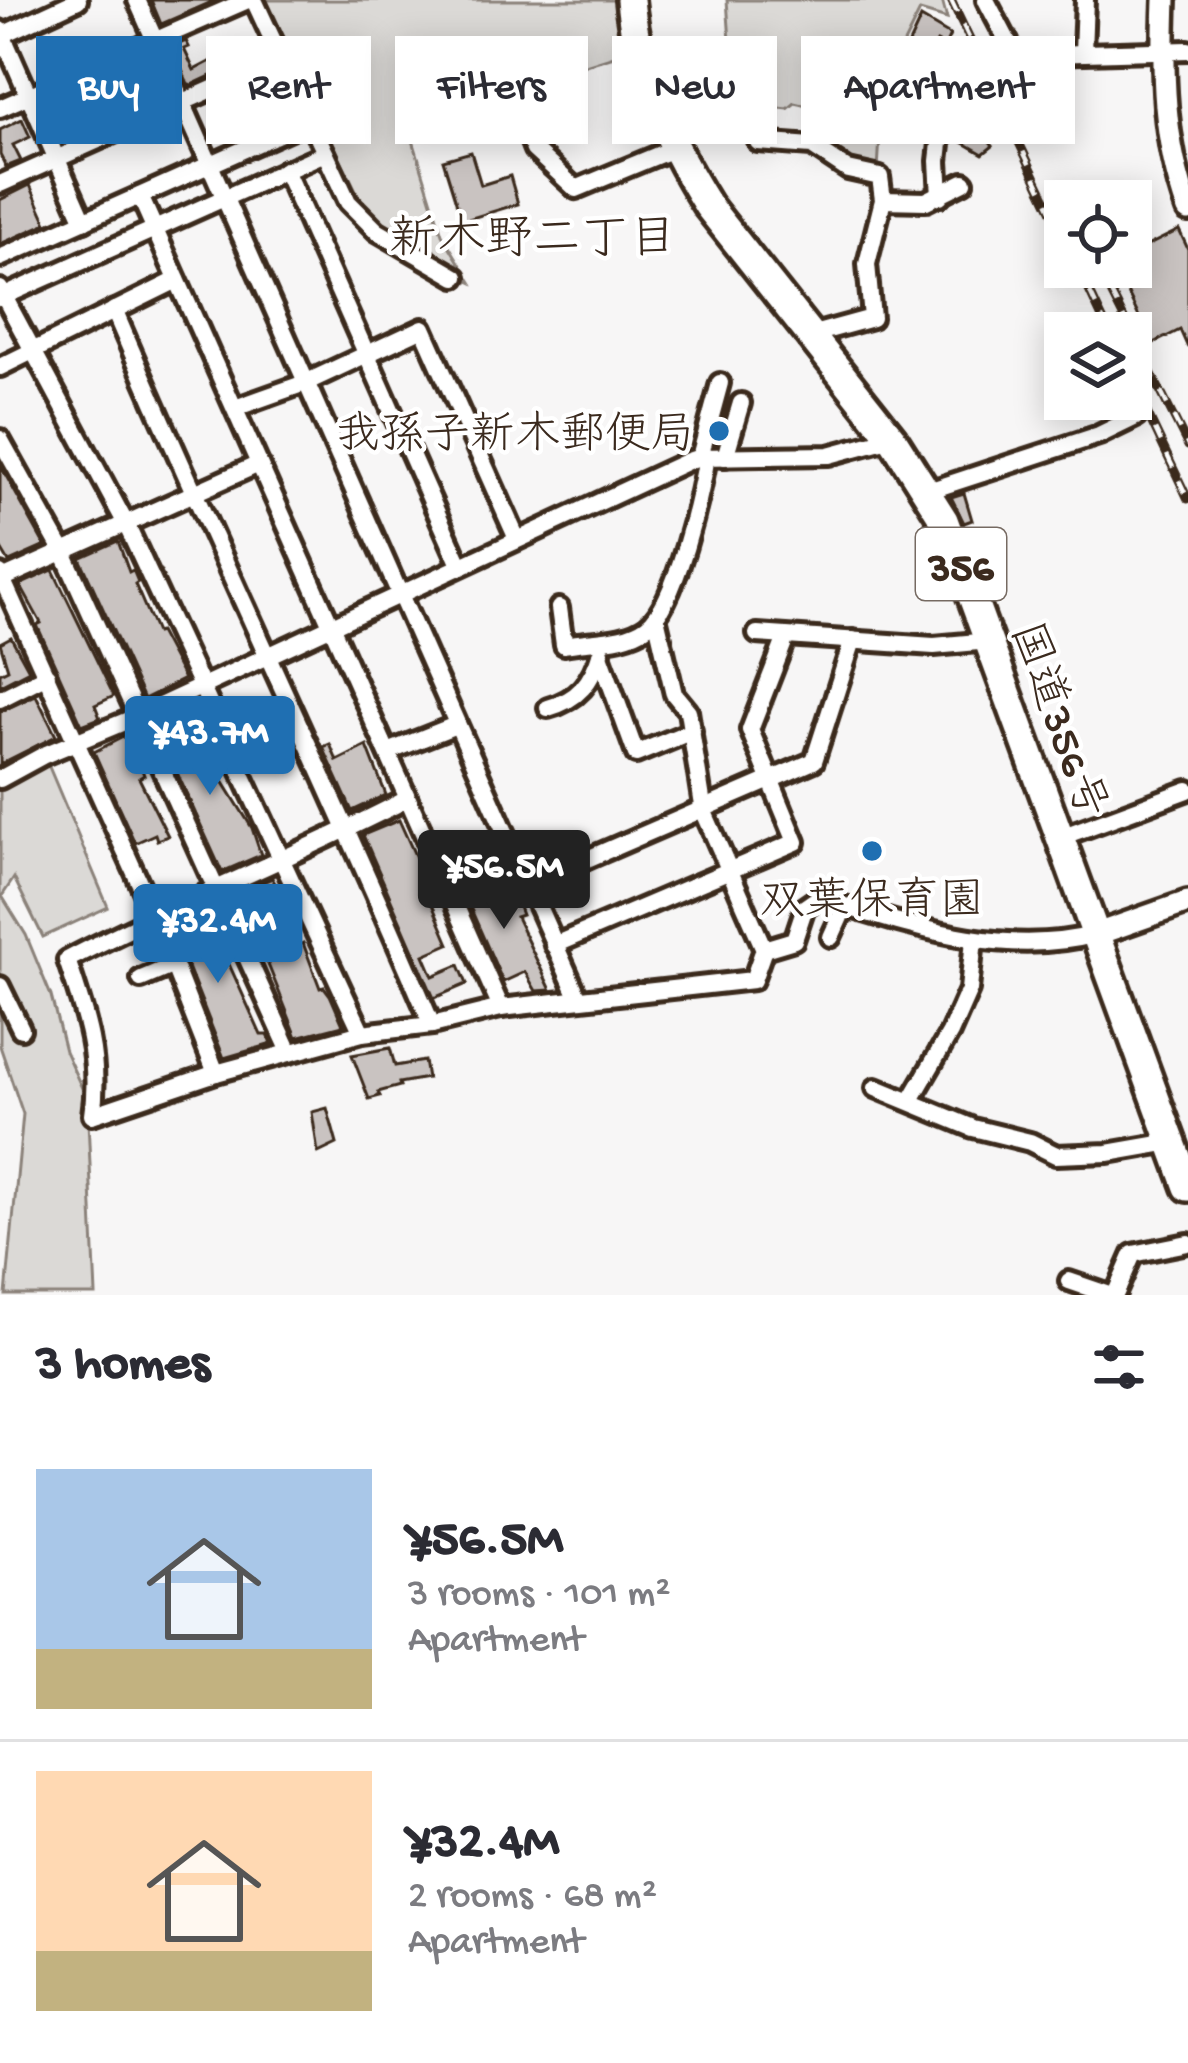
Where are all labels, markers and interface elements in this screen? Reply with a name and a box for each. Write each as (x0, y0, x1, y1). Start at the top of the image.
chip: Buy (36, 36, 182, 144)
chip: Rent (206, 36, 371, 144)
chip: Filters (395, 36, 588, 144)
chip: New (612, 36, 777, 144)
chip: Apartment (801, 36, 1075, 144)
map controls (1044, 180, 1152, 420)
button: locate (1044, 180, 1152, 288)
district label: 新木野二丁目 (389, 213, 677, 272)
button: layers (1044, 312, 1152, 420)
place label: 我孫子新木郵便局 (335, 410, 695, 465)
marker: 我孫子新木郵便局 (706, 418, 732, 444)
road number: 356 (916, 528, 1006, 600)
street label: 国道356号 (995, 616, 1116, 827)
pin: ¥43.7M (112, 696, 308, 798)
text: ¥43.7M (152, 712, 268, 758)
pin: ¥56.5M (406, 830, 602, 932)
marker: 双葉保育園 (859, 838, 885, 864)
text: ¥56.5M (445, 846, 563, 892)
place label: 双葉保育園 (759, 876, 985, 931)
pin: ¥32.4M (120, 884, 316, 986)
text: ¥32.4M (160, 900, 276, 946)
icon: filters (1086, 1334, 1152, 1400)
text: 3 homes (36, 1337, 210, 1397)
text: ¥56.5M (408, 1513, 563, 1573)
icon: home (132, 1517, 276, 1661)
text: 3 rooms · 101 m² (408, 1573, 671, 1619)
text: Apartment (408, 1619, 584, 1665)
text: ¥32.4M (408, 1815, 559, 1875)
icon: home (132, 1819, 276, 1963)
text: 2 rooms · 68 m² (408, 1875, 657, 1921)
text: Apartment (408, 1921, 584, 1967)

